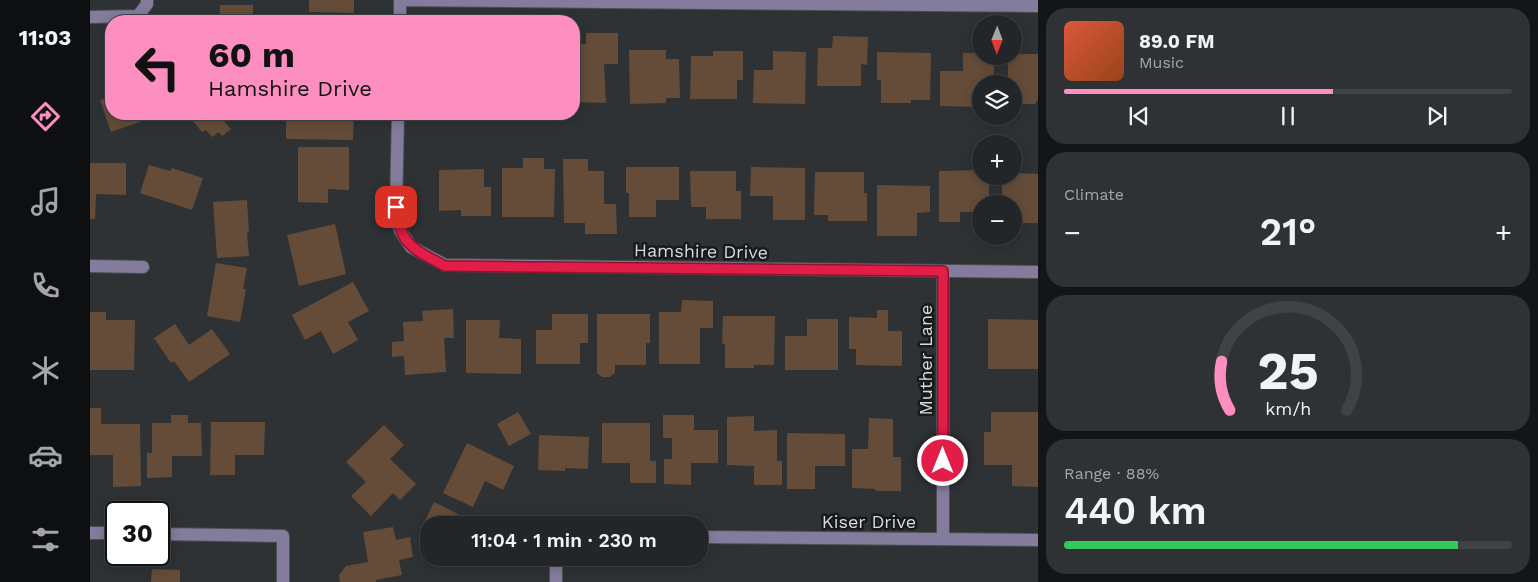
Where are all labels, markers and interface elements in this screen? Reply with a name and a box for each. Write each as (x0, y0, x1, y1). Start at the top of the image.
north arrow (972, 15, 1022, 65)
map controls (972, 15, 1022, 245)
text: 11:03 (19, 25, 71, 50)
text: 89.0 FM (1139, 30, 1214, 53)
text: 60 m (208, 34, 295, 76)
icon: left (125, 35, 190, 100)
text: Music (1139, 53, 1184, 72)
button: layers (972, 75, 1022, 125)
text: Hamshire Drive (208, 76, 372, 101)
icon: directions (28, 99, 63, 134)
icon: previous (1125, 102, 1153, 130)
icon: pause (1274, 102, 1302, 130)
icon: next (1423, 102, 1451, 130)
button: + (972, 135, 1022, 185)
icon: music (28, 184, 63, 219)
text: Climate (1064, 185, 1124, 204)
pin (375, 186, 417, 228)
icon: arrive (382, 193, 410, 221)
button: − (972, 195, 1022, 245)
text: 21° (1260, 210, 1316, 254)
text: − (1064, 216, 1081, 249)
text: + (1495, 216, 1512, 249)
street label: Hamshire Drive (634, 239, 768, 263)
icon: phone (28, 268, 63, 303)
street label: Muther Lane (915, 305, 936, 415)
text: 25 (1257, 341, 1319, 402)
icon: climate (28, 353, 63, 388)
text: km/h (1265, 398, 1311, 419)
position arrow (916, 434, 968, 486)
icon: car (28, 438, 63, 473)
text: Range · 88% (1064, 464, 1159, 483)
text: 440 km (1064, 489, 1207, 533)
speed limit sign: 30 (105, 501, 170, 566)
street label: Kiser Drive (822, 511, 916, 532)
icon: filters (28, 522, 63, 557)
text: 11:04 · 1 min · 230 m (471, 529, 657, 552)

